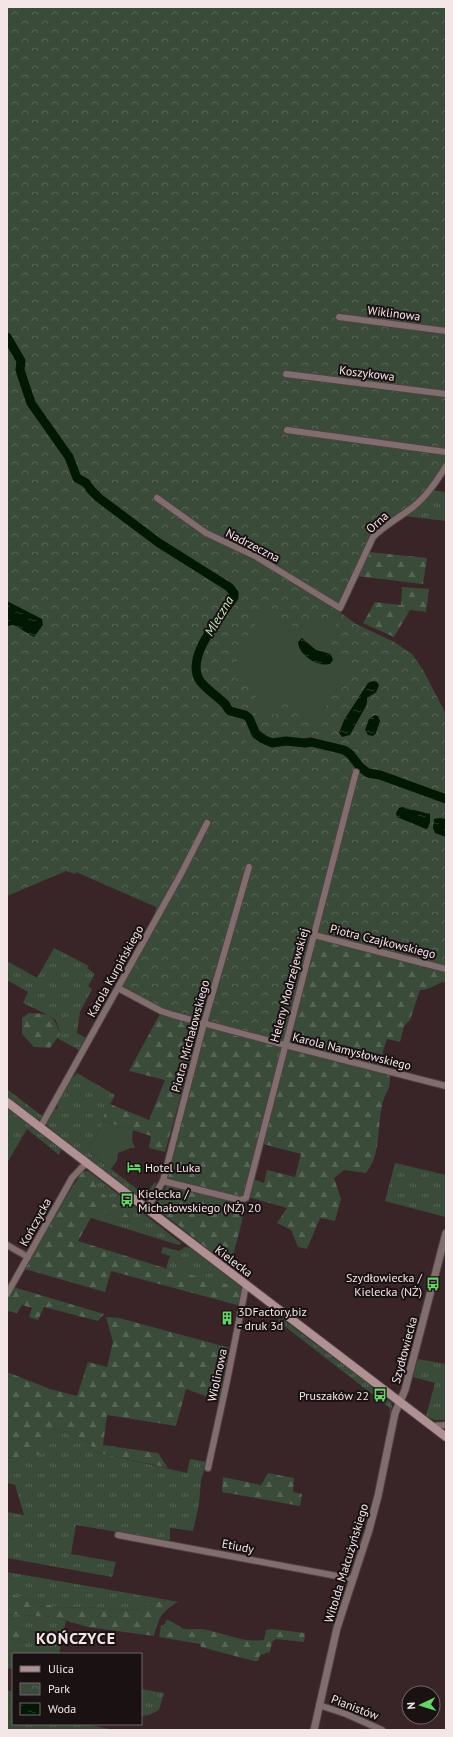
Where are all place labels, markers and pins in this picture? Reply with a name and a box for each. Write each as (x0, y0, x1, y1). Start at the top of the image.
hotel icon: Hotel Luka (126, 1159, 142, 1175)
place label: Hotel Luka (145, 1160, 200, 1175)
place label: Kielecka / Michałowskiego (NŻ) 20 (138, 1186, 261, 1215)
bus stop icon: Kielecka / Michałowskiego (NŻ) 20 (119, 1192, 135, 1208)
place label: Szydłowiecka / Kielecka (NŻ) (346, 1270, 423, 1299)
bus stop icon: Szydłowiecka / Kielecka (NŻ) (425, 1276, 441, 1292)
place label: 3DFactory.biz - druk 3d (238, 1304, 307, 1333)
building icon: 3DFactory.biz - druk 3d (219, 1310, 235, 1326)
bus stop icon: Pruszaków 22 (372, 1387, 388, 1403)
place label: Pruszaków 22 (299, 1388, 369, 1403)

